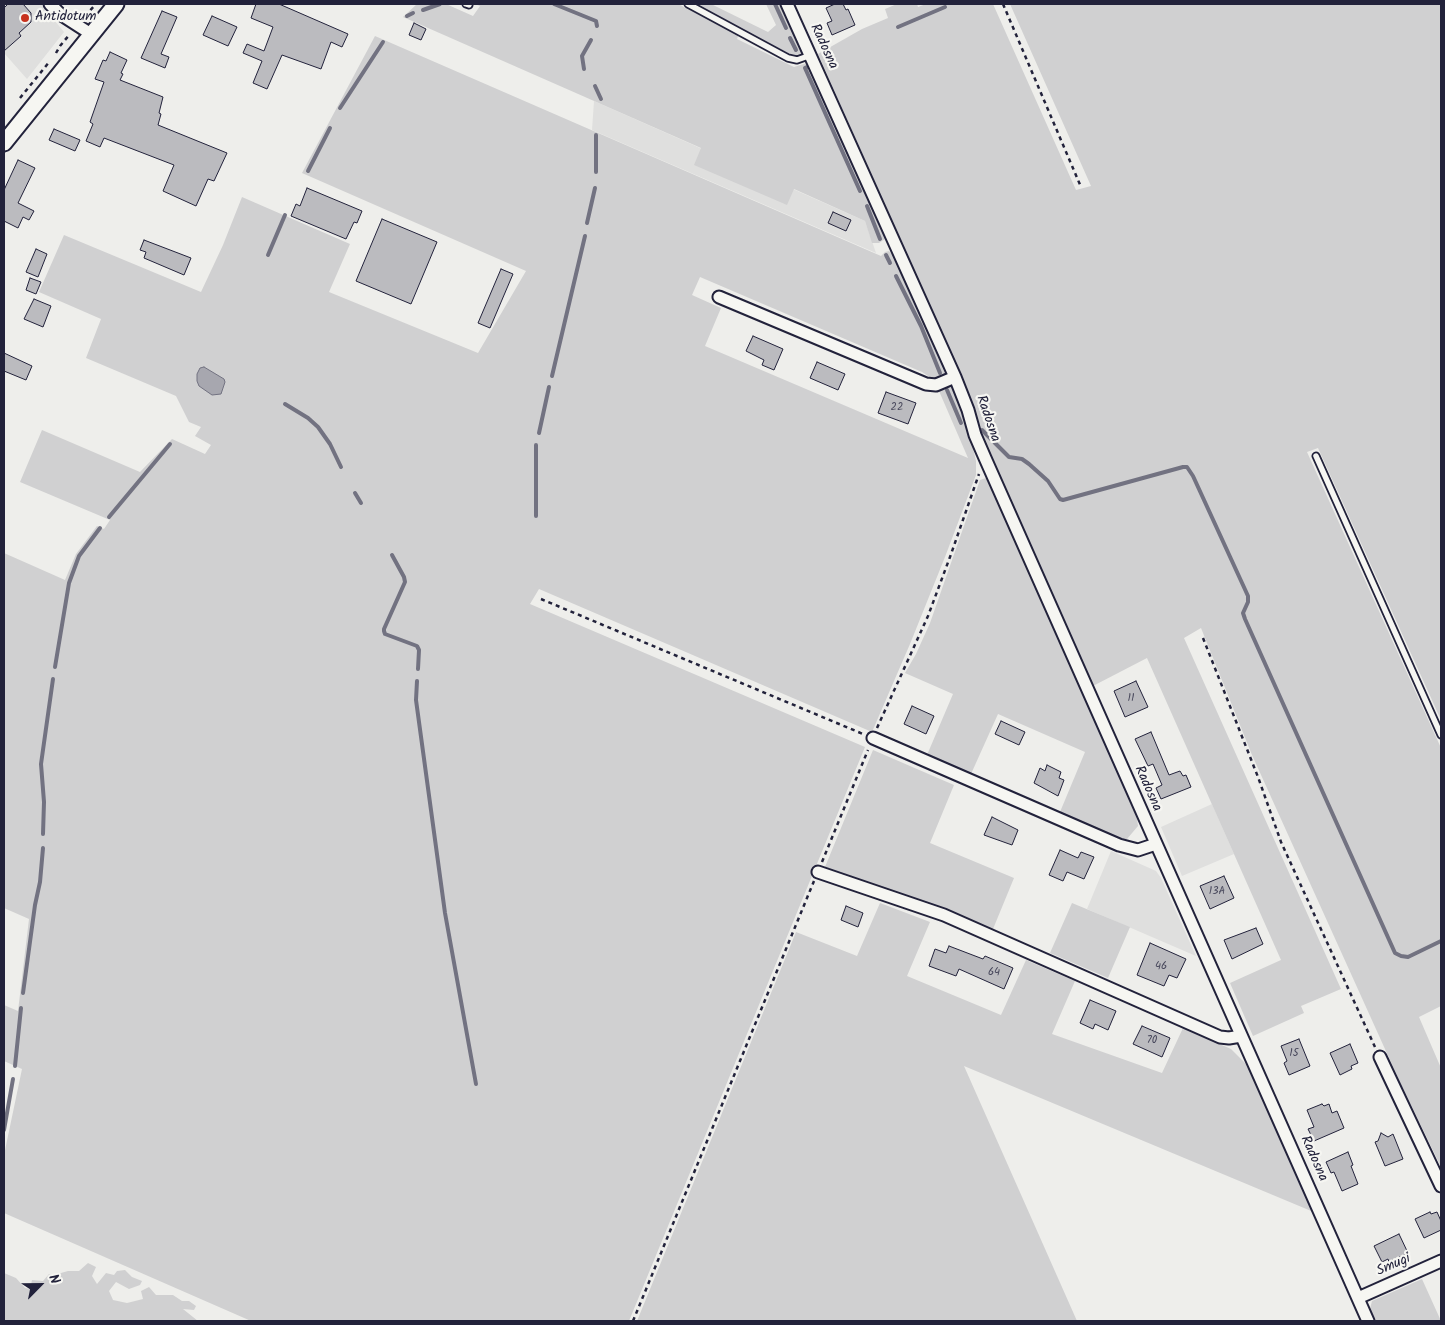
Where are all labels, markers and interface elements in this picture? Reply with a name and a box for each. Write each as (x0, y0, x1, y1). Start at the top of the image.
place label: Antidotum (35, 10, 96, 26)
marker: Antidotum (19, 12, 31, 24)
street label: Radosna (805, 22, 841, 72)
street label: Radosna (971, 394, 1003, 444)
house number: 22 (891, 401, 903, 415)
house number: 11 (1128, 692, 1134, 706)
street label: Radosna (1130, 764, 1164, 814)
house number: 13A (1209, 885, 1225, 899)
house number: 46 (1155, 960, 1167, 974)
house number: 64 (988, 966, 1000, 980)
house number: 70 (1147, 1034, 1157, 1048)
house number: 15 (1289, 1047, 1299, 1061)
street label: Radosna (1296, 1134, 1330, 1184)
street label: Smugi (1374, 1251, 1414, 1281)
north arrow (15, 1260, 65, 1310)
text: N (42, 1271, 66, 1288)

